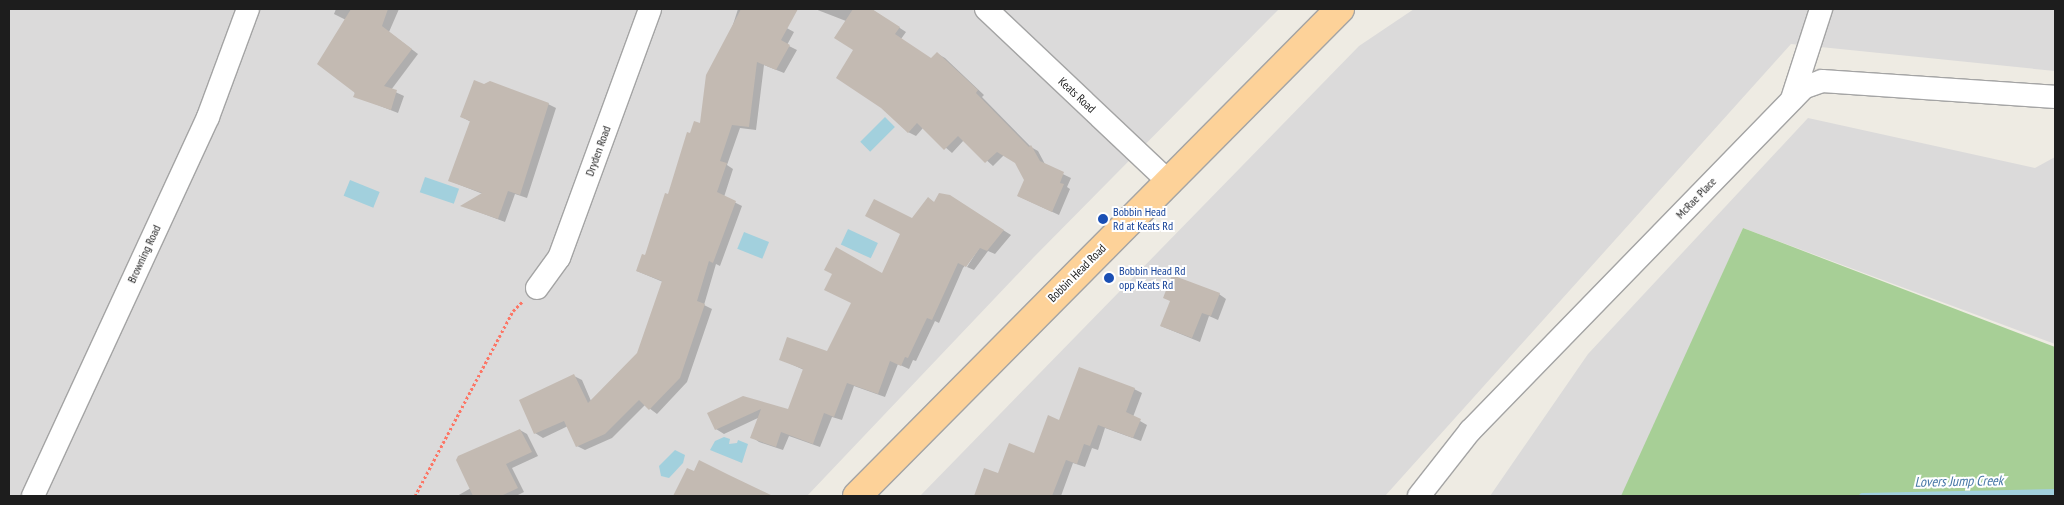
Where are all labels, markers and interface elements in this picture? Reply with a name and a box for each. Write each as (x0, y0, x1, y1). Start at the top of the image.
street label: Keats Road (1055, 74, 1099, 116)
street label: Dryden Road (582, 124, 614, 178)
street label: McRae Place (1673, 174, 1719, 222)
place label: Bobbin Head Rd at Keats Rd (1113, 205, 1173, 233)
marker: Bobbin Head Rd at Keats Rd (1097, 213, 1109, 225)
street label: Browning Road (124, 223, 164, 285)
street label: Bobbin Head Road (1045, 241, 1109, 305)
place label: Bobbin Head Rd opp Keats Rd (1119, 264, 1186, 292)
marker: Bobbin Head Rd opp Keats Rd (1103, 272, 1115, 284)
water label: Lovers Jump Creek (1915, 472, 2003, 490)

